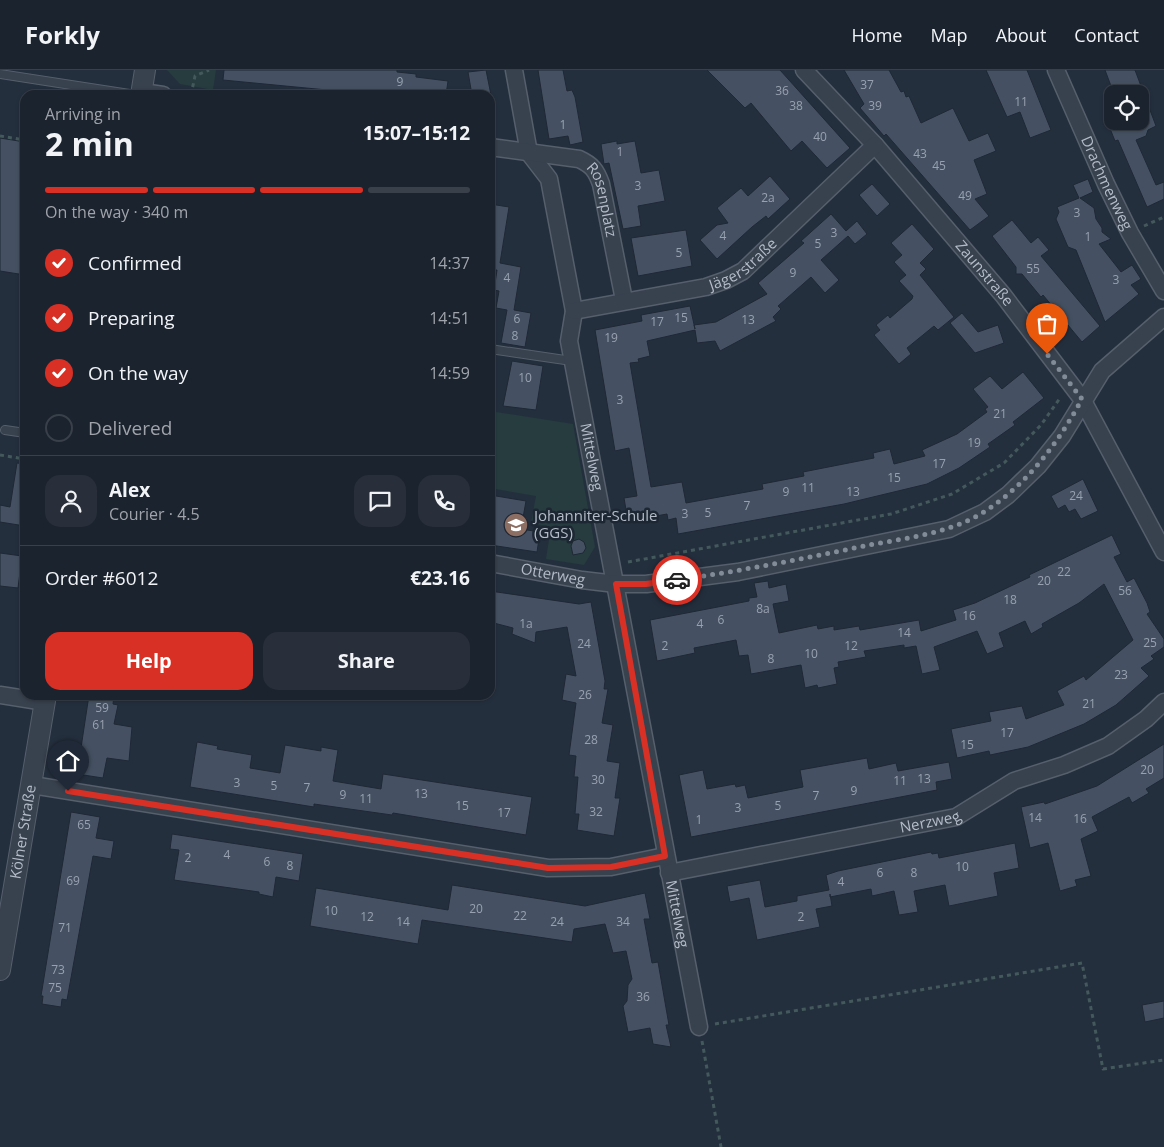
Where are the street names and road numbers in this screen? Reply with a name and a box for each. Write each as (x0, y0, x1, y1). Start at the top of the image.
street label: Drachmenweg (1077, 133, 1138, 233)
street label: Rosenplatz (583, 157, 622, 239)
street label: Jägerstraße (704, 233, 781, 295)
street label: Zaunstraße (952, 236, 1019, 310)
street label: Mittelweg (576, 421, 609, 492)
street label: Otterweg (519, 558, 587, 589)
street label: Kölner Straße (4, 783, 40, 881)
street label: Nerzweg (898, 805, 964, 837)
street label: Mittelweg (662, 878, 694, 949)

